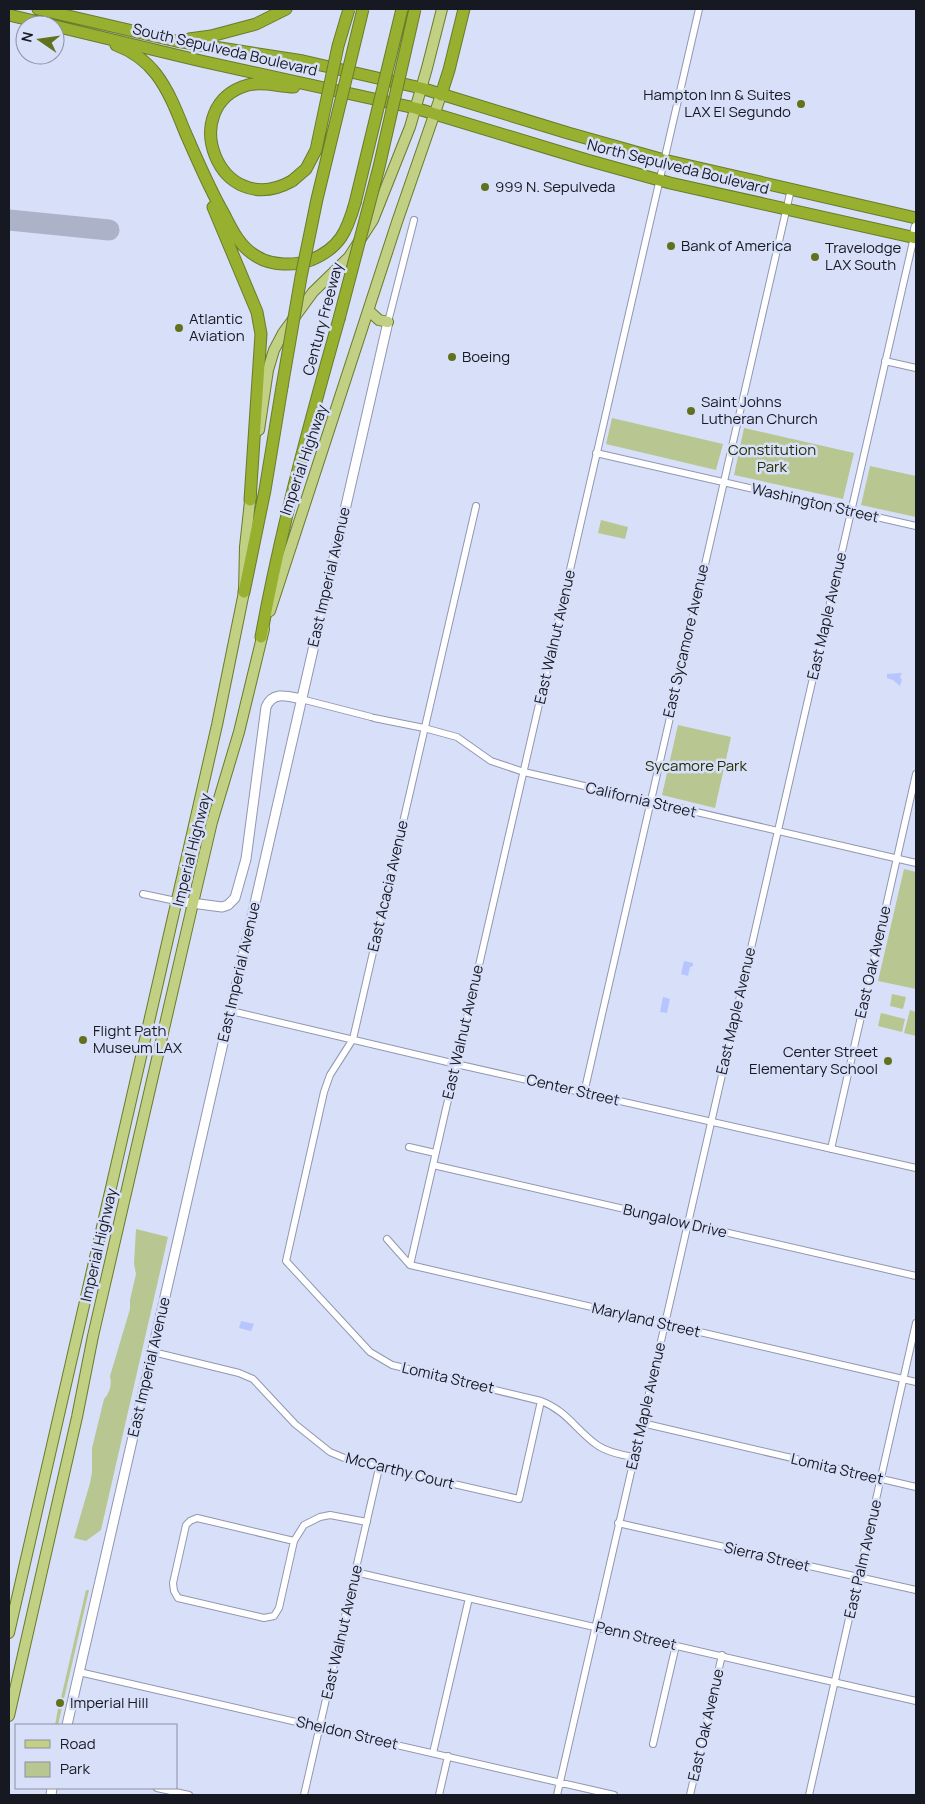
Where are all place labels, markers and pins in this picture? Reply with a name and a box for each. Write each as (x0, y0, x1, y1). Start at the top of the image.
place label: Hampton Inn & Suites LAX El Segundo (643, 84, 791, 122)
marker: Hampton Inn & Suites LAX El Segundo (795, 98, 807, 110)
place label: 999 N. Sepulveda (495, 176, 615, 197)
marker: 999 N. Sepulveda (479, 181, 491, 193)
place label: Bank of America (681, 235, 792, 256)
place label: Travelodge LAX South (825, 237, 902, 275)
marker: Bank of America (665, 240, 677, 252)
marker: Travelodge LAX South (809, 251, 821, 263)
place label: Atlantic Aviation (189, 308, 245, 346)
marker: Atlantic Aviation (173, 322, 185, 334)
place label: Boeing (462, 346, 510, 367)
marker: Boeing (446, 351, 458, 363)
place label: Saint Johns Lutheran Church (701, 391, 818, 429)
marker: Saint Johns Lutheran Church (685, 405, 697, 417)
place label: Flight Path Museum LAX (93, 1020, 182, 1058)
marker: Flight Path Museum LAX (77, 1034, 89, 1046)
place label: Center Street Elementary School (749, 1041, 878, 1079)
marker: Center Street Elementary School (882, 1055, 894, 1067)
place label: Imperial Hill (70, 1692, 148, 1713)
marker: Imperial Hill (54, 1697, 66, 1709)

